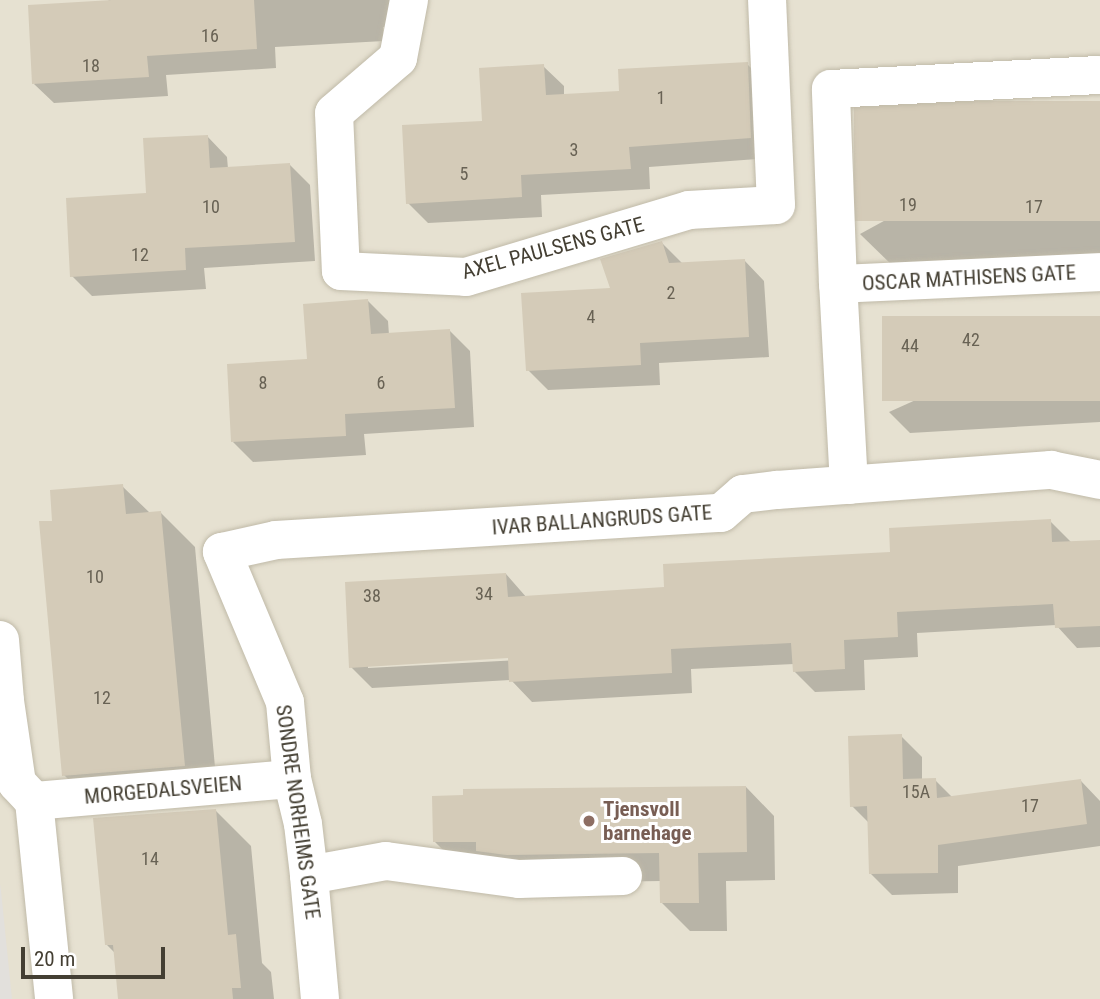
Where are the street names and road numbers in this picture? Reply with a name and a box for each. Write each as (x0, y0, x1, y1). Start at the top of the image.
street label: AXEL PAULSENS GATE (459, 212, 647, 284)
street label: OSCAR MATHISENS GATE (861, 260, 1077, 296)
street label: IVAR BALLANGRUDS GATE (491, 500, 713, 540)
street label: SONDRE NORHEIMS GATE (270, 703, 326, 921)
street label: MORGEDALSVEIEN (83, 771, 243, 809)

